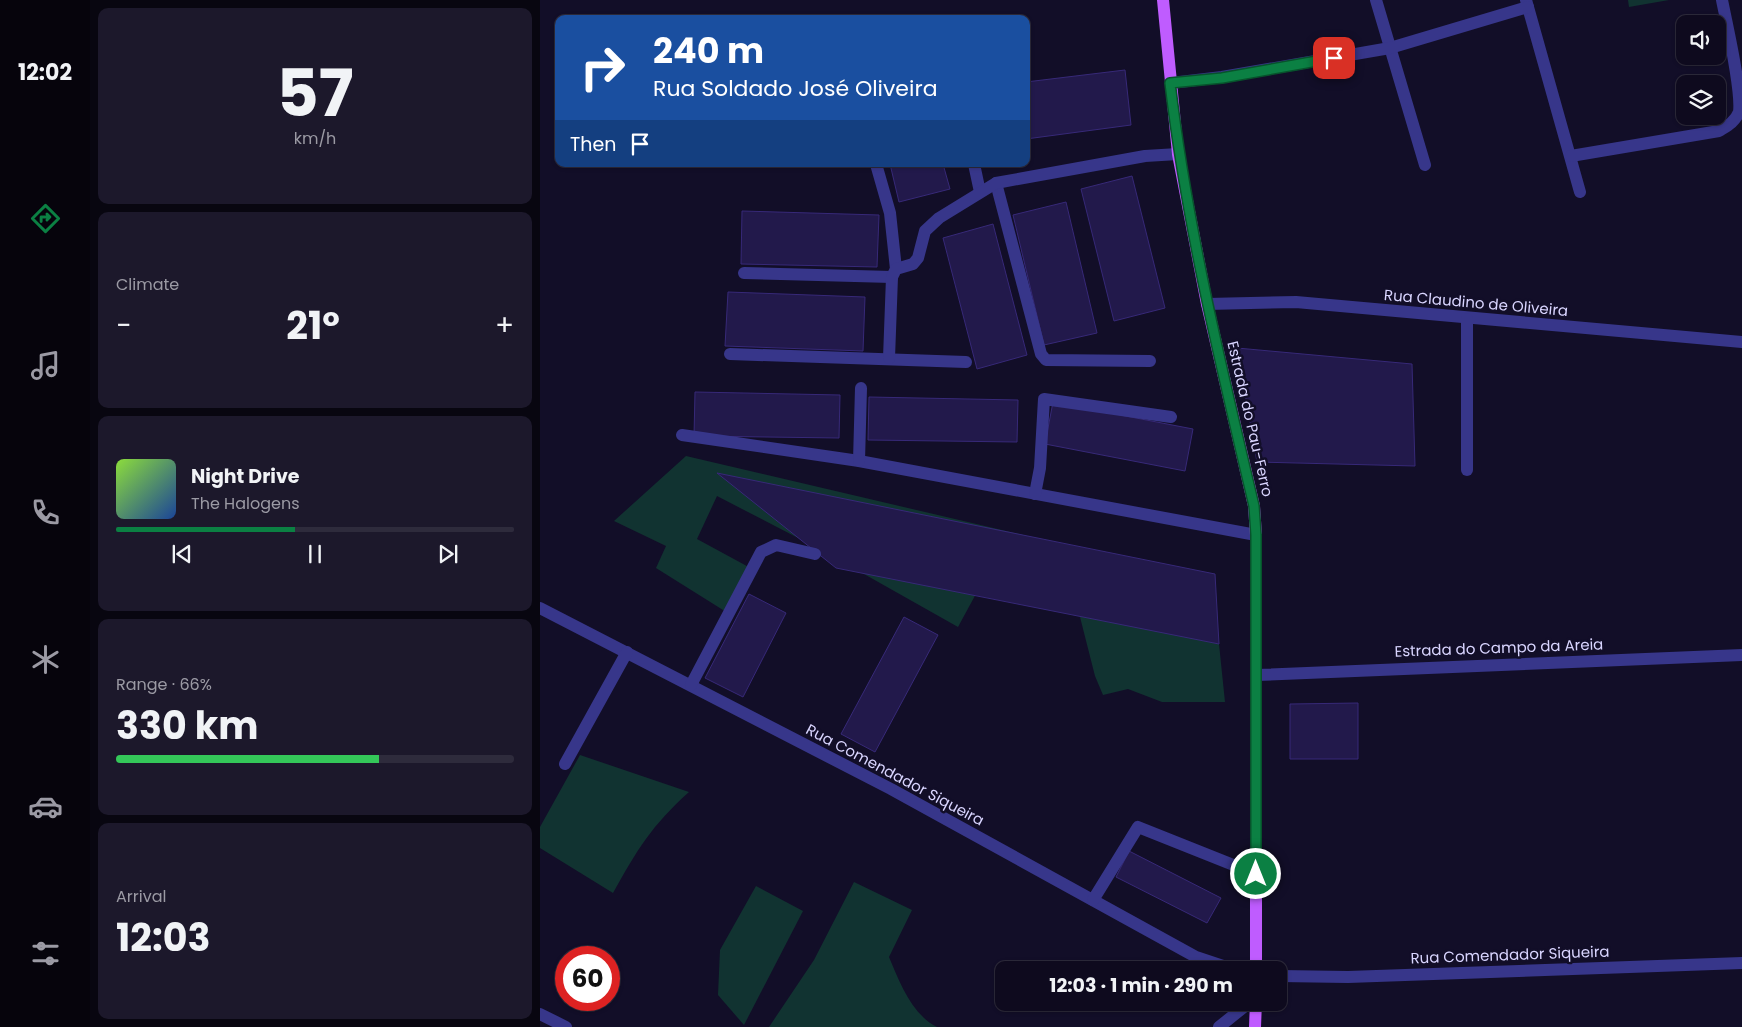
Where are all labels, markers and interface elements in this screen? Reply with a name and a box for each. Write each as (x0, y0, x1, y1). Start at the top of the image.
map controls (1676, 15, 1726, 125)
button: sound (1676, 15, 1726, 65)
text: 240 m (653, 26, 764, 75)
icon: right (570, 35, 635, 100)
pin (1313, 37, 1355, 79)
icon: arrive (1320, 44, 1348, 72)
text: 57 (276, 48, 354, 139)
text: 12:02 (18, 57, 72, 88)
text: Rua Soldado José Oliveira (653, 73, 938, 104)
button: layers (1676, 75, 1726, 125)
text: km/h (294, 127, 336, 150)
icon: arrive (626, 130, 654, 158)
text: Then (570, 131, 616, 158)
icon: directions (28, 201, 63, 236)
text: Climate (116, 273, 179, 296)
street label: Rua Claudino de Oliveira (1383, 284, 1569, 321)
text: 21° (286, 299, 340, 352)
text: − (116, 306, 131, 345)
text: + (495, 306, 514, 345)
street label: Estrada do Pau-Ferro (1222, 339, 1279, 499)
icon: music (28, 348, 63, 383)
text: Night Drive (191, 463, 300, 490)
text: The Halogens (191, 492, 299, 515)
icon: phone (28, 495, 63, 530)
icon: previous (168, 540, 196, 568)
icon: pause (301, 540, 329, 568)
icon: next (434, 540, 462, 568)
street label: Estrada do Campo da Areia (1394, 633, 1604, 662)
icon: climate (28, 642, 63, 677)
text: Range · 66% (116, 673, 212, 696)
text: 330 km (116, 699, 259, 752)
street label: Rua Comendador Siqueira (802, 719, 988, 831)
icon: car (28, 789, 63, 824)
position arrow (1229, 847, 1281, 899)
text: Arrival (116, 885, 166, 908)
text: 12:03 (116, 911, 211, 964)
icon: filters (28, 936, 63, 971)
street label: Rua Comendador Siqueira (1410, 941, 1610, 968)
speed limit sign: 60 (555, 946, 620, 1011)
text: 12:03 · 1 min · 290 m (1049, 972, 1233, 999)

